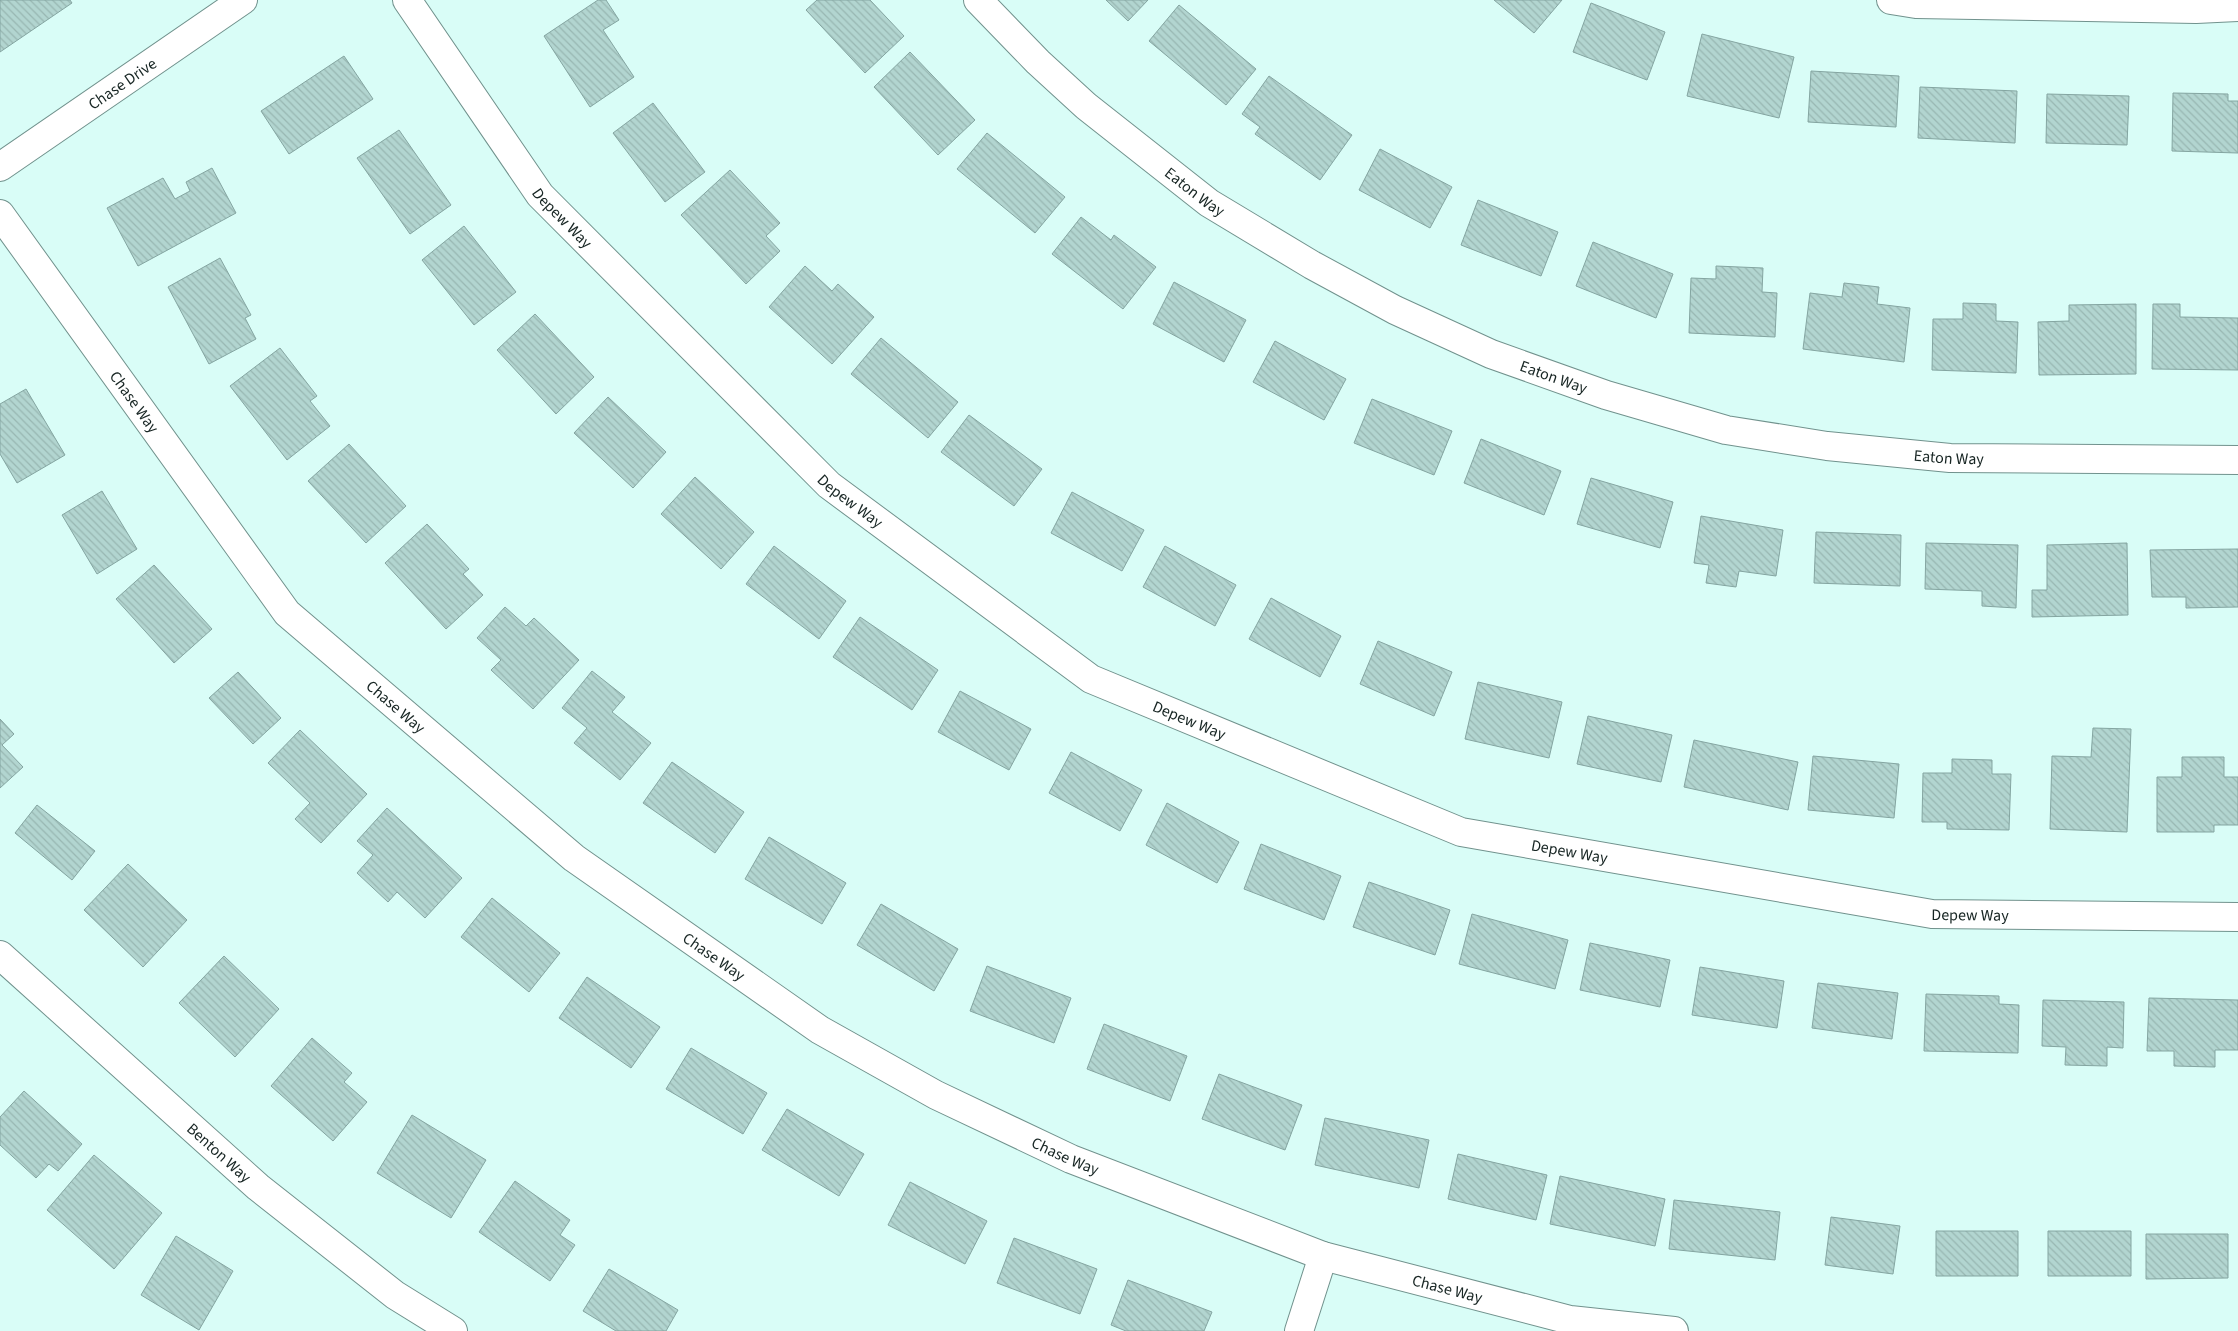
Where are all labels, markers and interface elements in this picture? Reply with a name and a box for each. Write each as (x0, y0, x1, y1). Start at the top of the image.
street label: Chase Drive (84, 53, 161, 115)
street label: Eaton Way (1160, 162, 1229, 222)
street label: Depew Way (526, 184, 597, 254)
street label: Eaton Way (1517, 355, 1591, 400)
street label: Chase Way (104, 367, 164, 438)
street label: Eaton Way (1913, 445, 1984, 470)
street label: Depew Way (812, 469, 888, 534)
street label: Chase Way (361, 675, 430, 739)
street label: Depew Way (1149, 696, 1229, 746)
street label: Depew Way (1529, 834, 1610, 869)
street label: Depew Way (1931, 904, 2009, 927)
street label: Chase Way (678, 927, 750, 987)
street label: Benton Way (182, 1118, 256, 1188)
street label: Chase Way (1028, 1132, 1103, 1181)
street label: Chase Way (1410, 1270, 1485, 1309)

